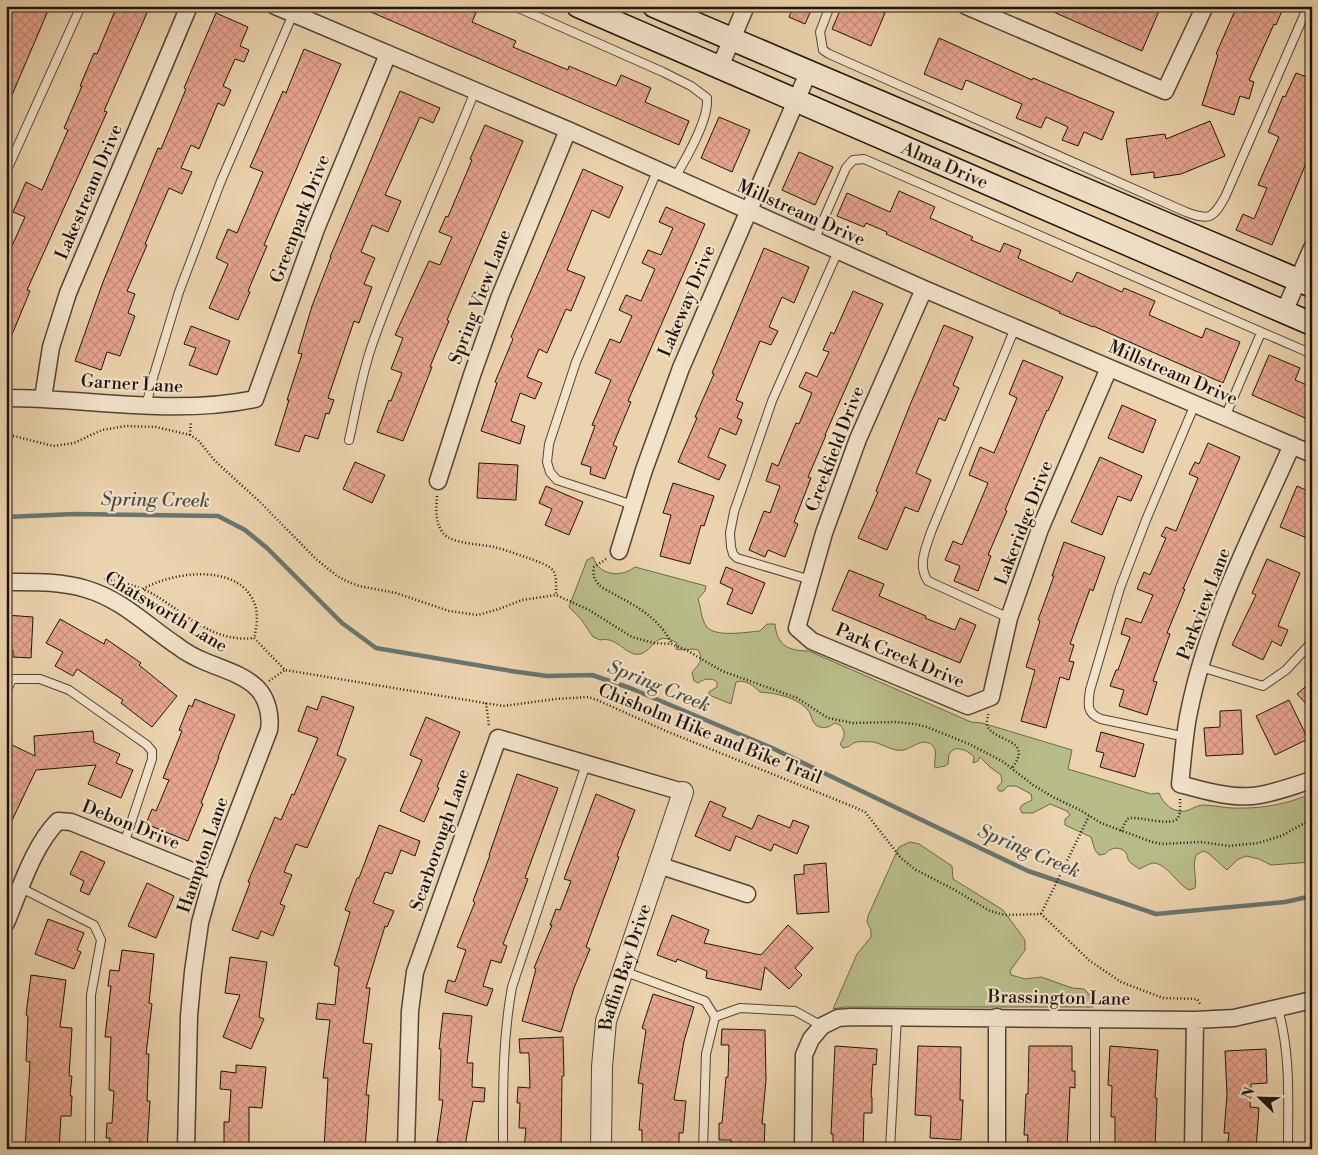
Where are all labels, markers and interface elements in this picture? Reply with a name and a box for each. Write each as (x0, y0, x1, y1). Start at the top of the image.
street label: Lakestream Drive (50, 121, 128, 263)
street label: Alma Drive (897, 136, 992, 194)
street label: Greenpark Drive (265, 151, 335, 287)
street label: Millstream Drive (733, 174, 869, 252)
street label: Spring View Lane (444, 226, 516, 368)
street label: Lakeway Drive (653, 242, 721, 360)
street label: Millstream Drive (1105, 335, 1241, 411)
street label: Garner Lane (80, 370, 184, 398)
street label: Creekfield Drive (800, 383, 870, 515)
street label: Lakeridge Drive (990, 458, 1058, 588)
water label: Spring Creek (100, 487, 210, 513)
street label: Parkview Lane (1172, 545, 1236, 663)
street label: Chatsworth Lane (100, 566, 232, 658)
street label: Park Creek Drive (832, 618, 968, 694)
water label: Spring Creek (604, 654, 714, 718)
street label: Chisholm Hike and Bike Trail (595, 679, 826, 790)
street label: Scarborough Lane (405, 766, 475, 914)
street label: Hampton Lane (172, 794, 234, 916)
street label: Debon Drive (79, 795, 183, 855)
water label: Spring Creek (974, 819, 1084, 883)
street label: Baffin Bay Drive (594, 901, 656, 1032)
street label: Brassington Lane (986, 985, 1131, 1011)
north arrow (1236, 1072, 1286, 1122)
text: N (1239, 1085, 1259, 1102)

